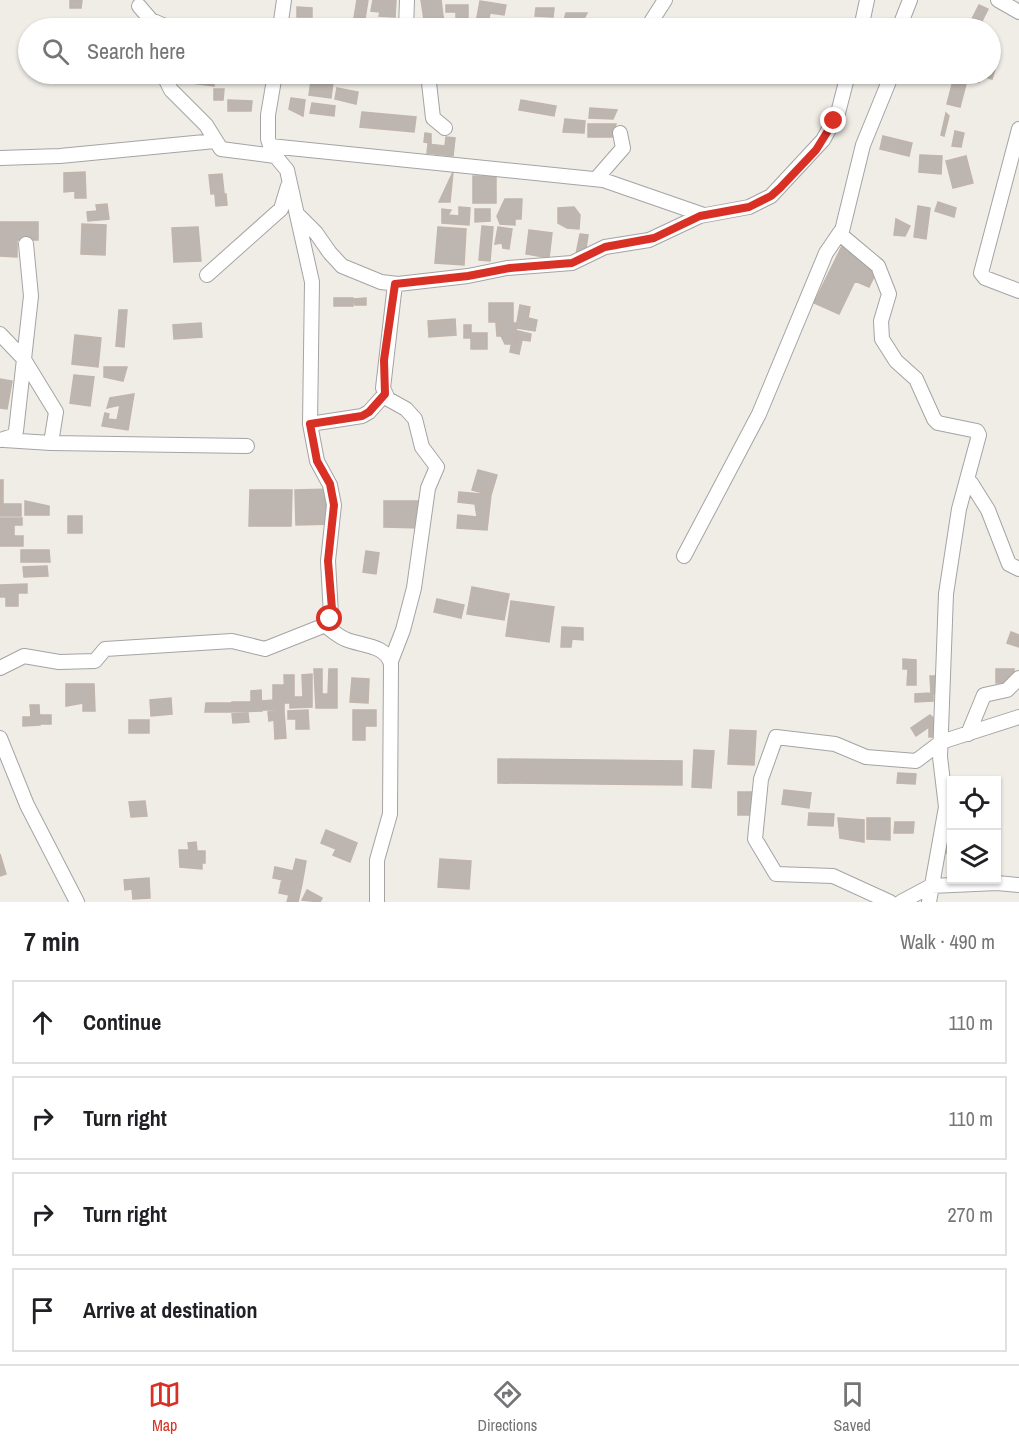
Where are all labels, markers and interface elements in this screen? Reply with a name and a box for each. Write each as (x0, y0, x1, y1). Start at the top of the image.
search box (18, 18, 1001, 84)
icon: search (39, 35, 72, 68)
text: Search here (87, 36, 185, 66)
route end (820, 107, 846, 133)
route start (316, 605, 342, 631)
map controls (947, 776, 1001, 884)
button: locate (947, 776, 1001, 830)
button: layers (947, 830, 1001, 884)
text: 7 min (24, 924, 80, 959)
text: Walk · 490 m (900, 928, 995, 955)
icon: ahead (26, 1006, 59, 1039)
text: Continue (83, 1007, 161, 1037)
text: 110 m (949, 1009, 993, 1036)
icon: right (26, 1102, 59, 1135)
text: Turn right (83, 1103, 167, 1133)
text: 110 m (949, 1105, 993, 1132)
icon: right (26, 1198, 59, 1231)
text: Turn right (83, 1199, 167, 1229)
text: 270 m (947, 1201, 993, 1228)
icon: arrive (26, 1294, 59, 1327)
text: Arrive at destination (83, 1295, 257, 1325)
tab: Map (148, 1378, 181, 1436)
tab: Directions (477, 1378, 537, 1436)
tab: Saved (834, 1378, 871, 1436)

